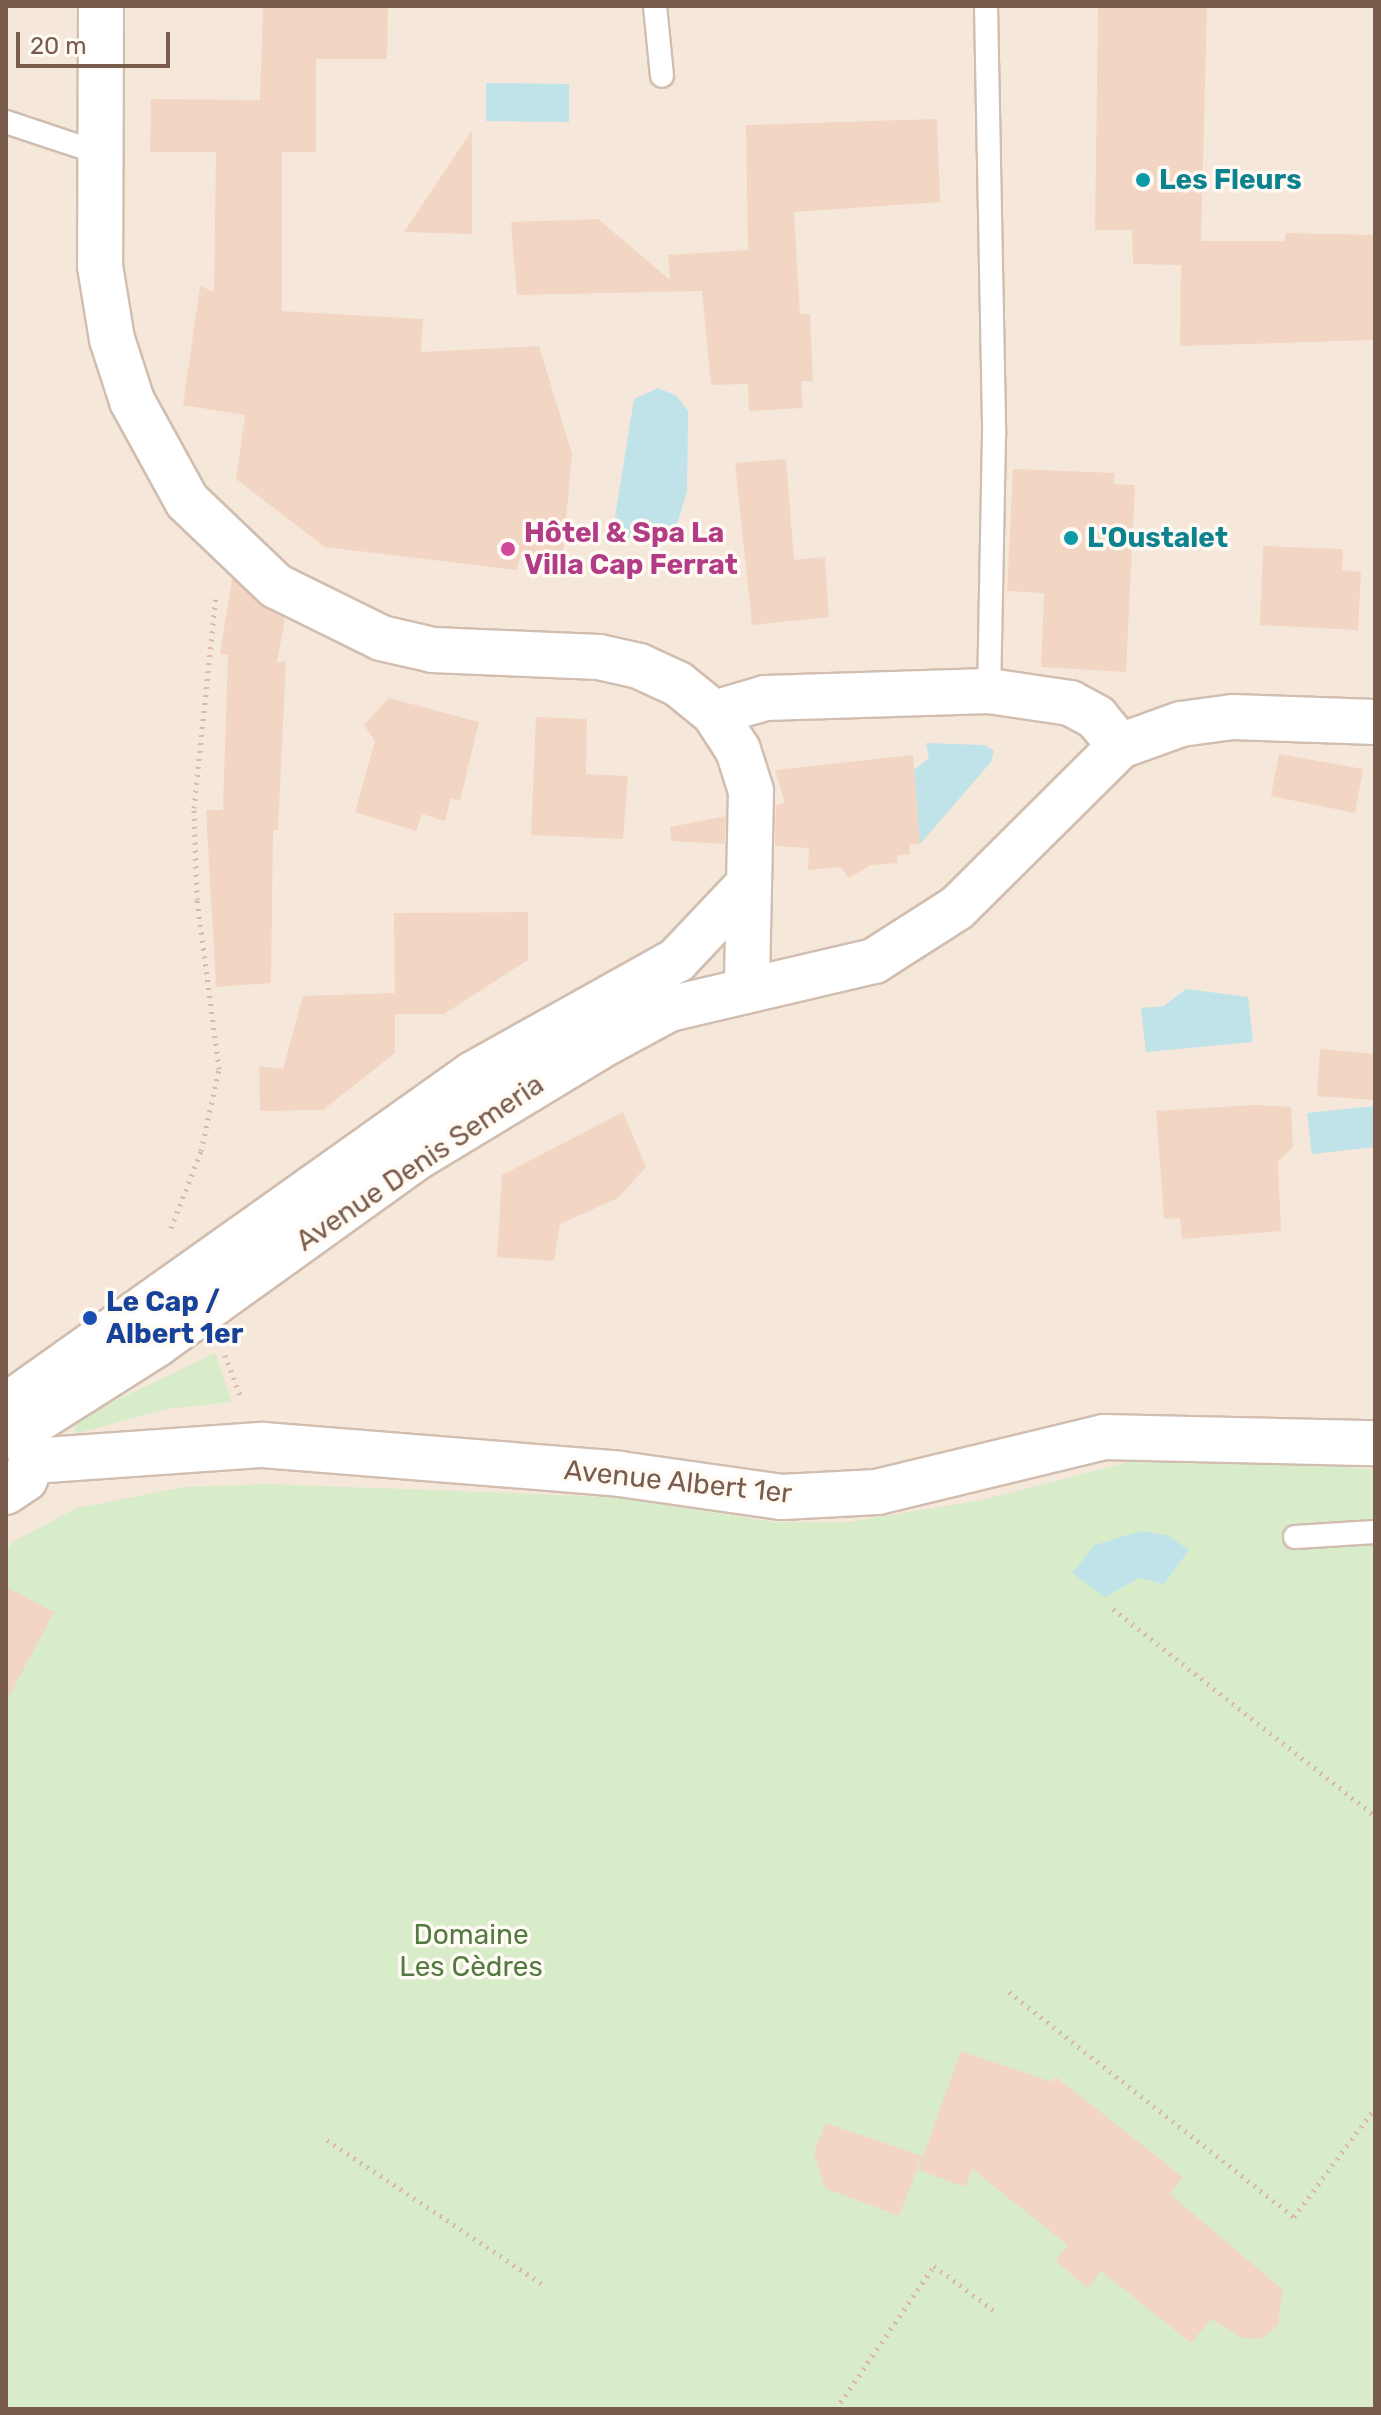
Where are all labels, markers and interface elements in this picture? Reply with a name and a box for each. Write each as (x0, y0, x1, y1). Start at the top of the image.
scale bar (20, 16, 174, 66)
text: 20 m (30, 32, 87, 60)
place label: Les Fleurs (1159, 163, 1302, 197)
marker: Les Fleurs (1134, 171, 1152, 189)
place label: Hôtel & Spa La Villa Cap Ferrat (524, 516, 738, 582)
place label: L'Oustalet (1087, 521, 1228, 555)
marker: L'Oustalet (1062, 529, 1080, 547)
marker: Hôtel & Spa La Villa Cap Ferrat (499, 540, 517, 558)
street label: Avenue Denis Semeria (290, 1068, 550, 1258)
place label: Le Cap / Albert 1er (106, 1285, 243, 1351)
marker: Le Cap / Albert 1er (81, 1309, 99, 1327)
street label: Avenue Albert 1er (562, 1453, 794, 1511)
park label: Domaine Les Cèdres (399, 1918, 543, 1984)

